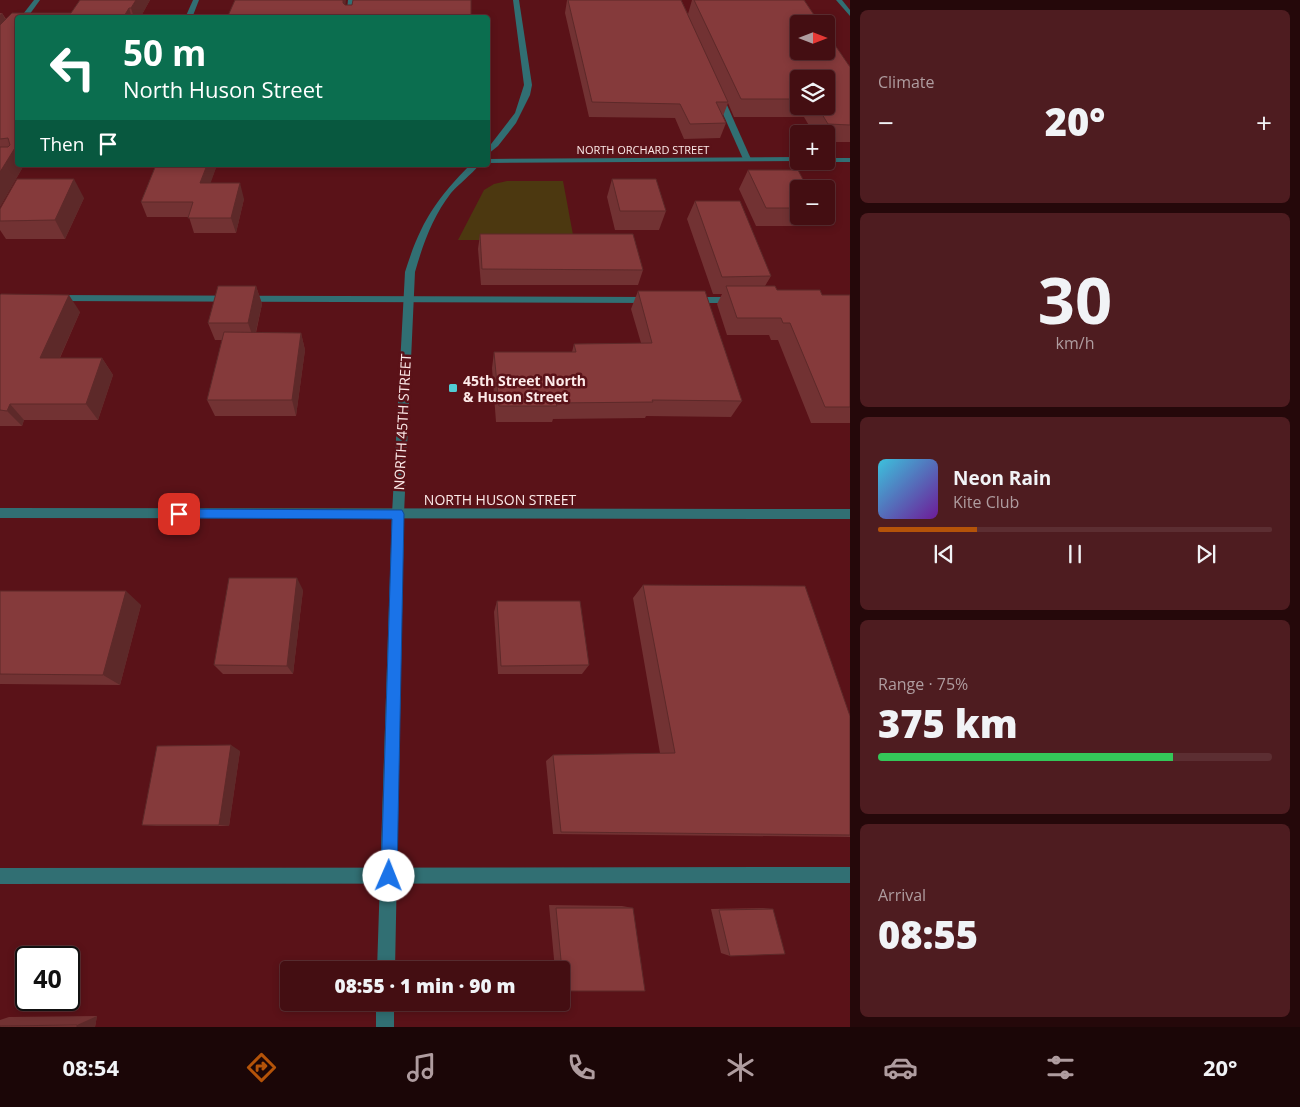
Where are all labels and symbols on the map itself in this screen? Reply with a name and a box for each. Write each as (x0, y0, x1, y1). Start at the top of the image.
north arrow (790, 15, 835, 60)
street label: NORTH ORCHARD STREET (577, 142, 709, 157)
street label: NORTH 45TH STREET (389, 353, 415, 491)
place label: 45th Street North & Huson Street (463, 371, 586, 406)
marker: 45th Street North & Huson Street (447, 382, 459, 394)
street label: NORTH HUSON STREET (424, 490, 576, 509)
pin (158, 493, 200, 535)
position arrow (362, 849, 414, 901)
speed limit sign: 40 (15, 946, 80, 1011)

